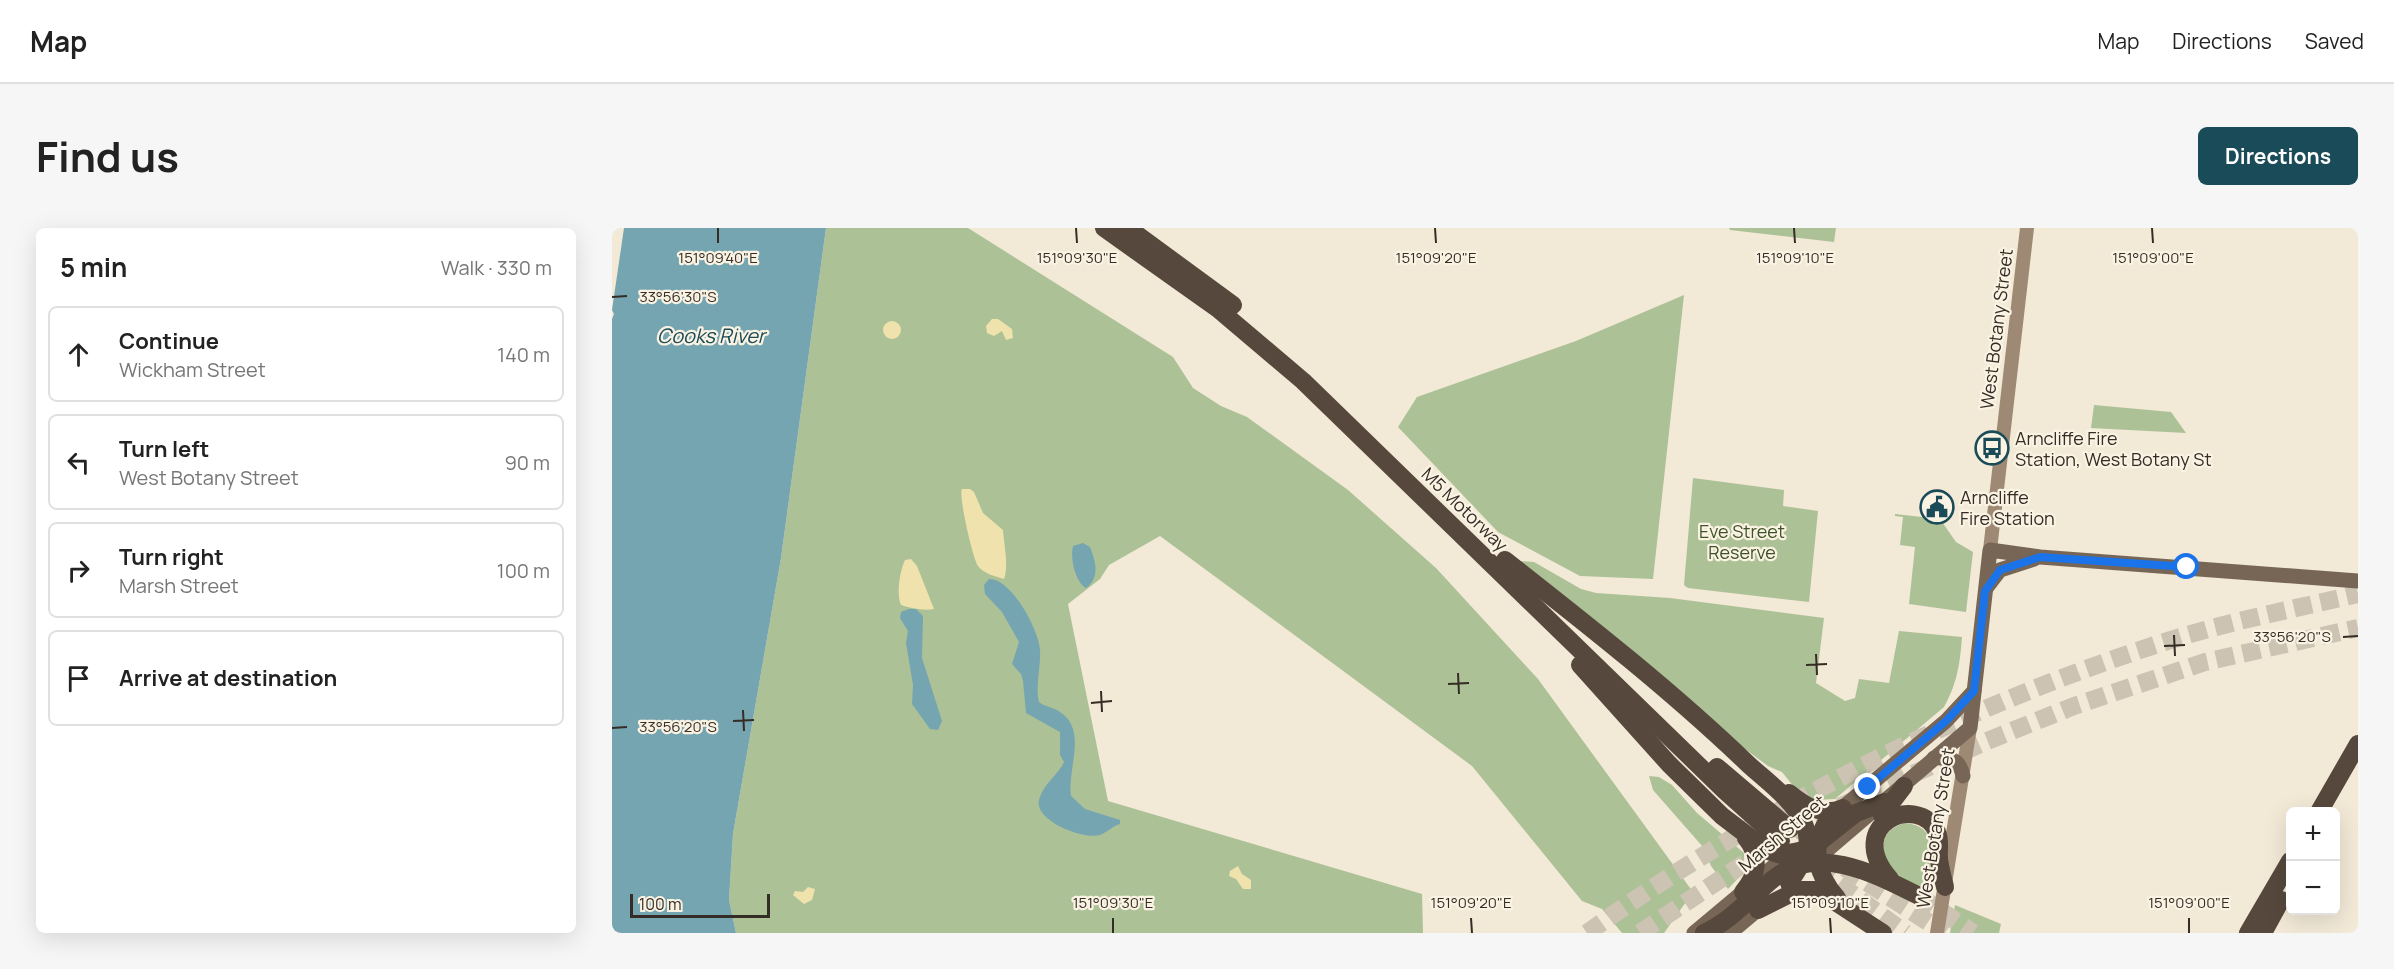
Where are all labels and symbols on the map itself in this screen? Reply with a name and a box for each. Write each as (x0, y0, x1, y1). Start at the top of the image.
text: 151°09'40"E (678, 247, 758, 268)
text: 151°09'30"E (1037, 247, 1117, 268)
text: 151°09'20"E (1396, 247, 1476, 268)
text: 151°09'10"E (1756, 247, 1834, 268)
street label: West Botany Street (1974, 247, 2018, 411)
text: 151°09'00"E (2112, 247, 2194, 268)
text: 33°56'30"S (639, 286, 717, 307)
water label: Cooks River (657, 322, 768, 349)
place label: Arncliffe Fire Station, West Botany St (2015, 426, 2212, 471)
bus stop icon: Arncliffe Fire Station, West Botany St (1974, 430, 2010, 466)
street label: M5 Motorway (1417, 462, 1514, 557)
place label: Arncliffe Fire Station (1960, 485, 2055, 530)
public building icon: Arncliffe Fire Station (1919, 489, 1955, 525)
park label: Eve Street Reserve (1699, 519, 1785, 564)
route start (2173, 553, 2199, 579)
text: 33°56'20"S (2253, 626, 2331, 647)
text: 33°56'20"S (639, 716, 717, 737)
street label: West Botany Street (1910, 746, 1960, 910)
route end (1854, 773, 1880, 799)
street label: Marsh Street (1733, 789, 1831, 877)
scale bar (630, 891, 770, 918)
text: 151°09'30"E (1073, 892, 1153, 913)
text: 151°09'20"E (1431, 892, 1511, 913)
text: 151°09'10"E (1791, 892, 1869, 913)
text: 151°09'00"E (2148, 892, 2230, 913)

